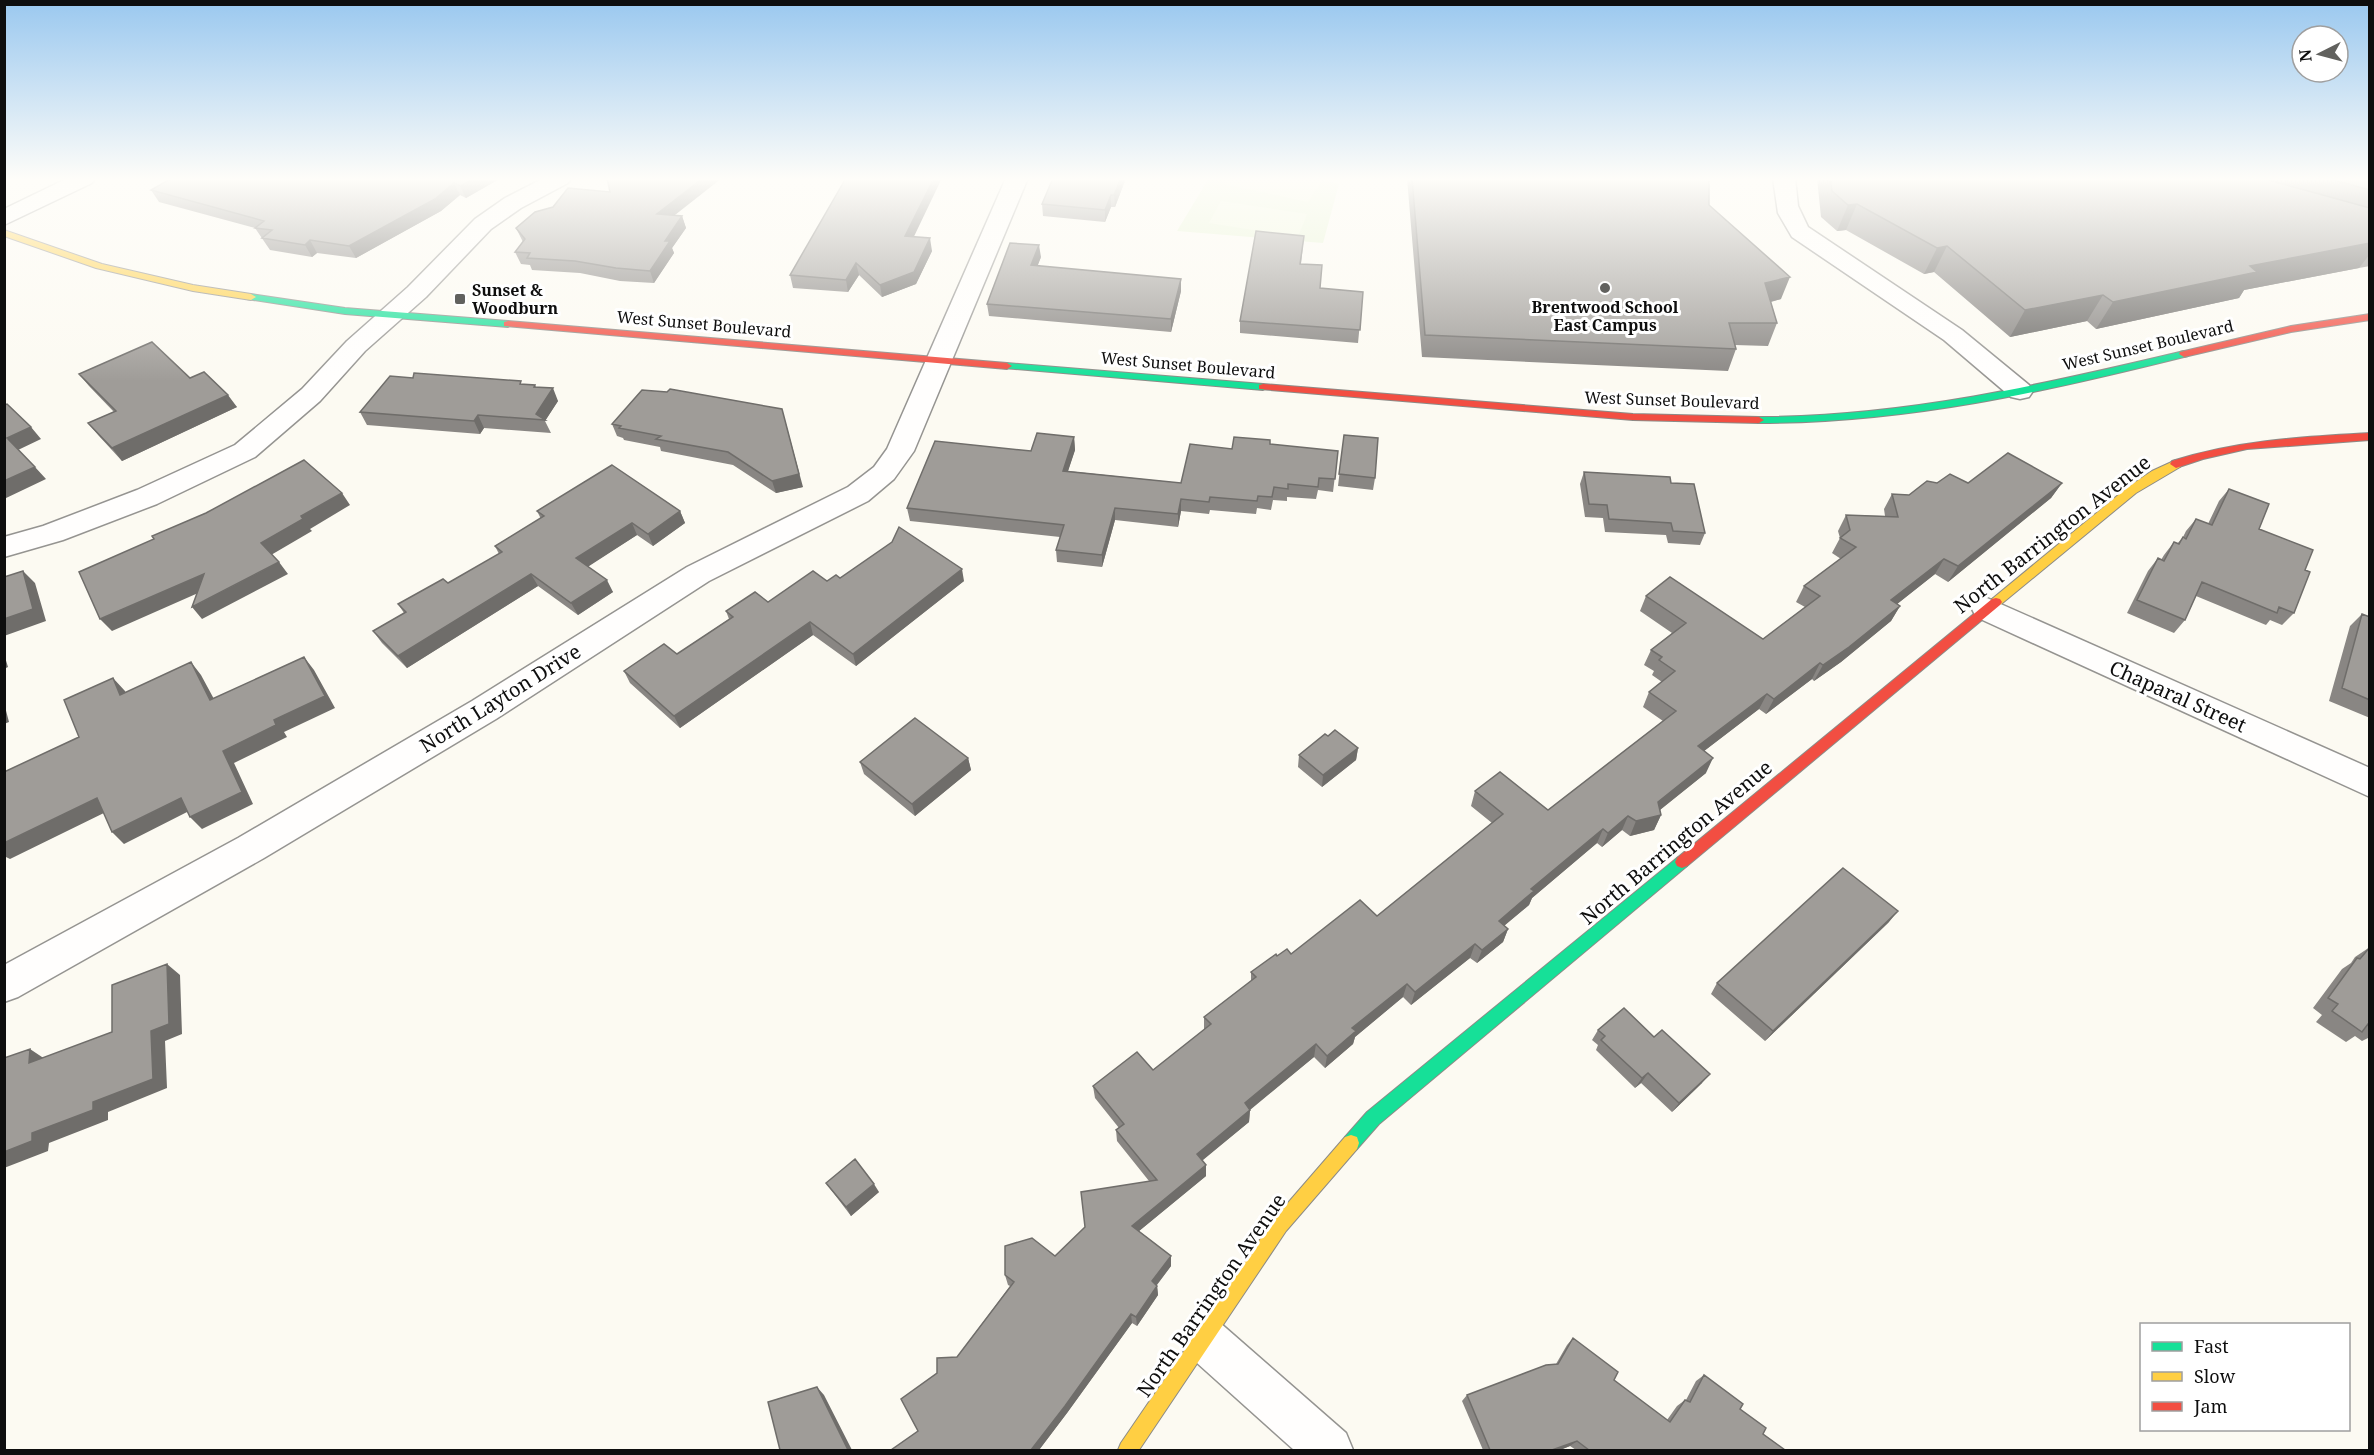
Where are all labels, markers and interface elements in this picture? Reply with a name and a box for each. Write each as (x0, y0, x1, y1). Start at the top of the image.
north arrow (2290, 24, 2350, 84)
text: N (2293, 48, 2317, 63)
place label: Sunset & Woodburn (472, 279, 559, 319)
marker: Brentwood School East Campus (1598, 281, 1612, 295)
marker: Sunset & Woodburn (453, 292, 467, 306)
place label: Brentwood School East Campus (1532, 296, 1679, 336)
street label: West Sunset Boulevard (616, 305, 792, 343)
street label: West Sunset Boulevard (2060, 315, 2236, 375)
street label: West Sunset Boulevard (1100, 346, 1276, 384)
street label: West Sunset Boulevard (1584, 386, 1760, 414)
street label: North Barrington Avenue (1948, 449, 2156, 619)
street label: North Layton Drive (414, 638, 586, 758)
street label: Chaparal Street (2105, 654, 2251, 738)
street label: North Barrington Avenue (1574, 754, 1778, 930)
street label: North Barrington Avenue (1130, 1188, 1292, 1402)
legend (2140, 1323, 2350, 1431)
text: Fast (2194, 1334, 2229, 1358)
text: Slow (2194, 1364, 2236, 1388)
text: Jam (2193, 1394, 2228, 1418)

